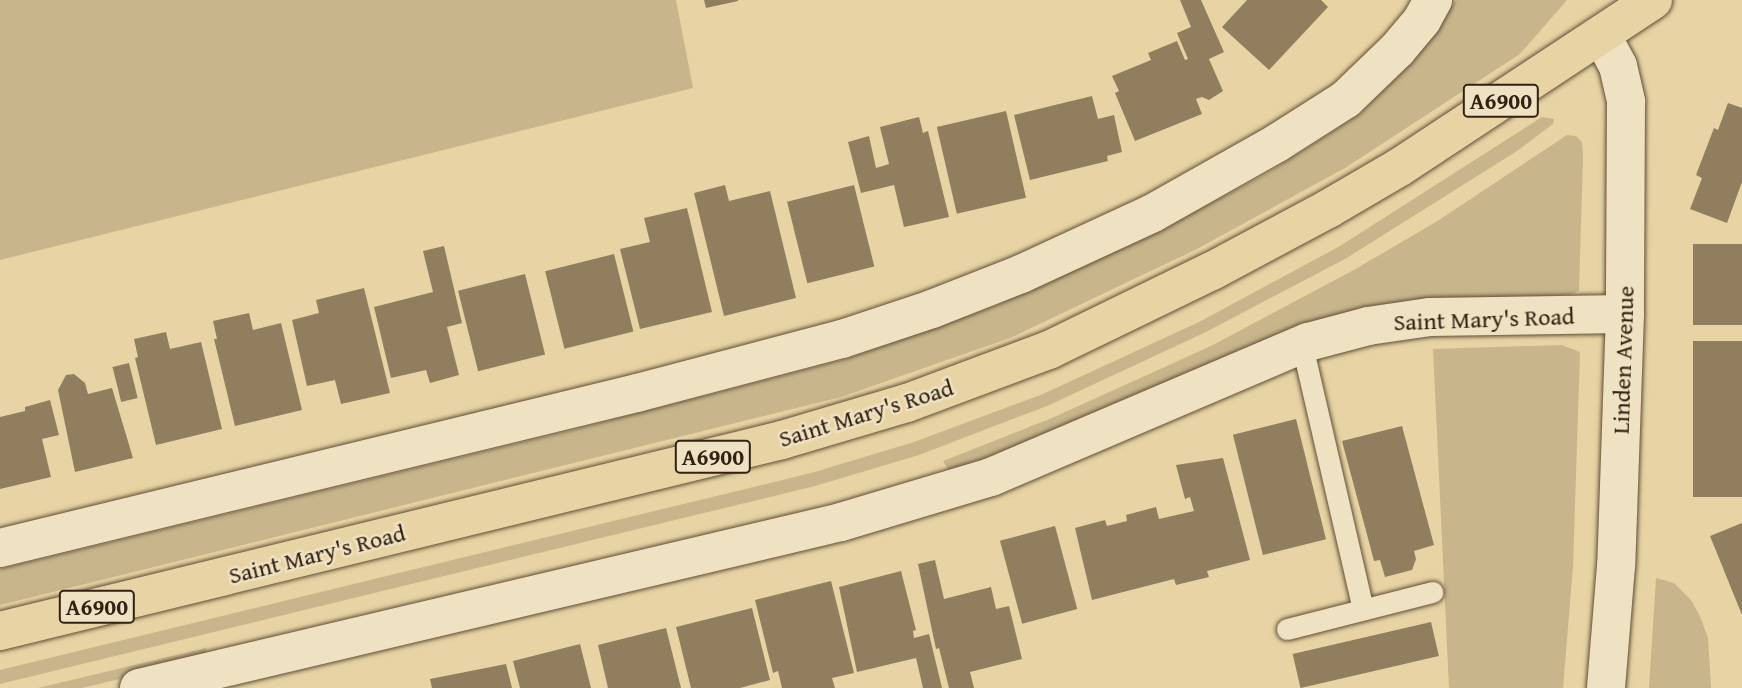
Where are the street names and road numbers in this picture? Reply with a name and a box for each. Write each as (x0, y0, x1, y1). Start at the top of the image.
road number: A6900 (1462, 82, 1540, 120)
street label: Linden Avenue (1606, 285, 1640, 435)
street label: Saint Mary's Road (1393, 301, 1575, 337)
street label: Saint Mary's Road (775, 373, 957, 453)
road number: A6900 (674, 438, 752, 477)
street label: Saint Mary's Road (226, 518, 408, 590)
road number: A6900 (58, 587, 136, 626)

